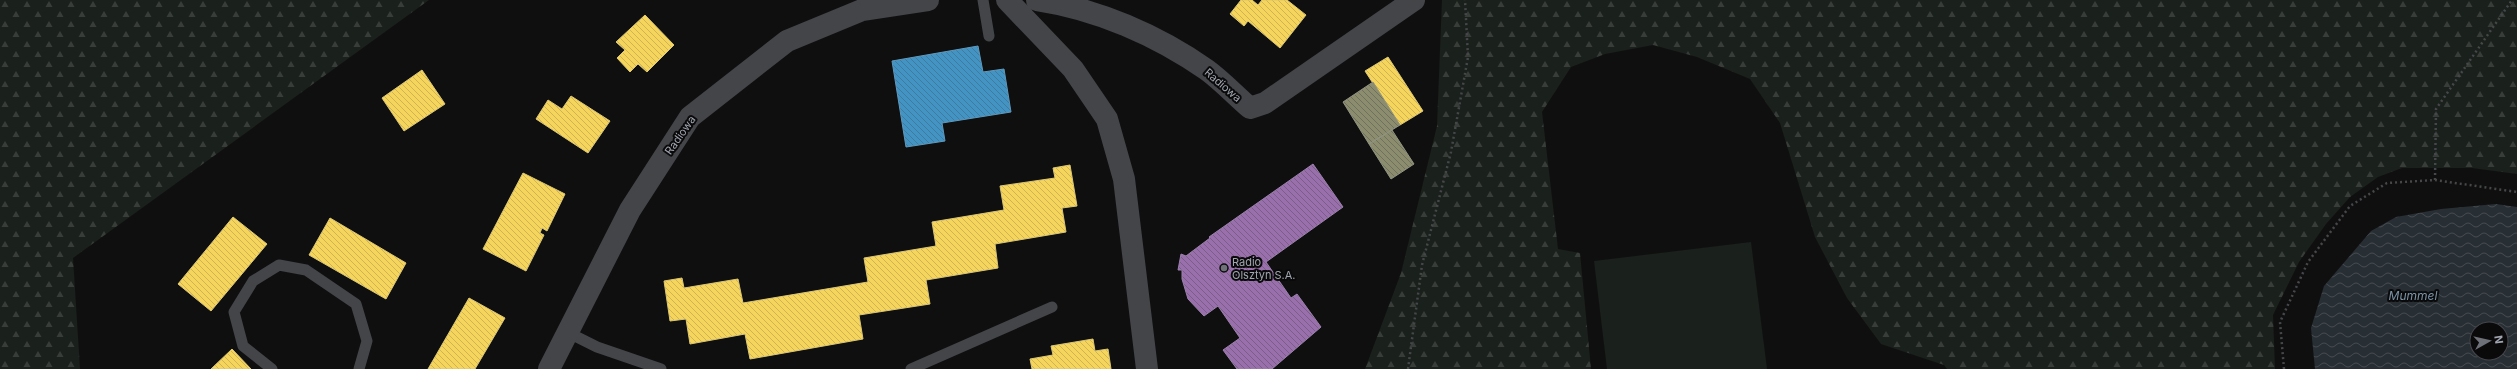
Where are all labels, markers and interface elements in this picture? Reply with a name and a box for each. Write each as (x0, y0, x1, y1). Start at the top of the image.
street label: Radiowa (1202, 65, 1244, 105)
street label: Radiowa (662, 113, 698, 157)
place label: Radio Olsztyn S.A. (1232, 255, 1296, 282)
marker: Radio Olsztyn S.A. (1219, 263, 1229, 273)
water label: Mummel (2389, 288, 2437, 303)
north arrow (2469, 321, 2509, 361)
text: N (2491, 334, 2506, 345)

